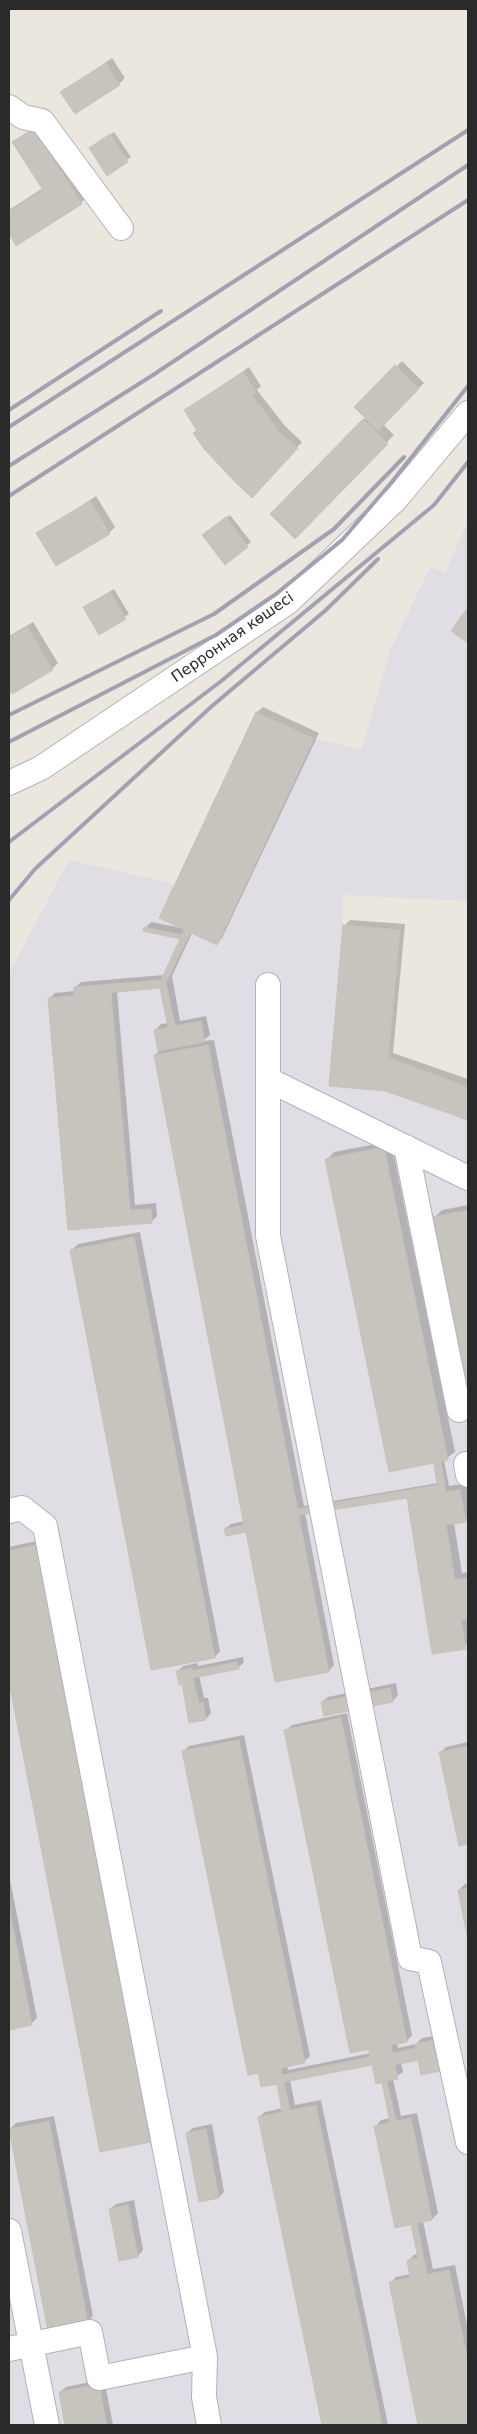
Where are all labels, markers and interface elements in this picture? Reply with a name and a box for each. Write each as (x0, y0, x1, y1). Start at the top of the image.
street label: Перронная көшесі (168, 589, 298, 687)

